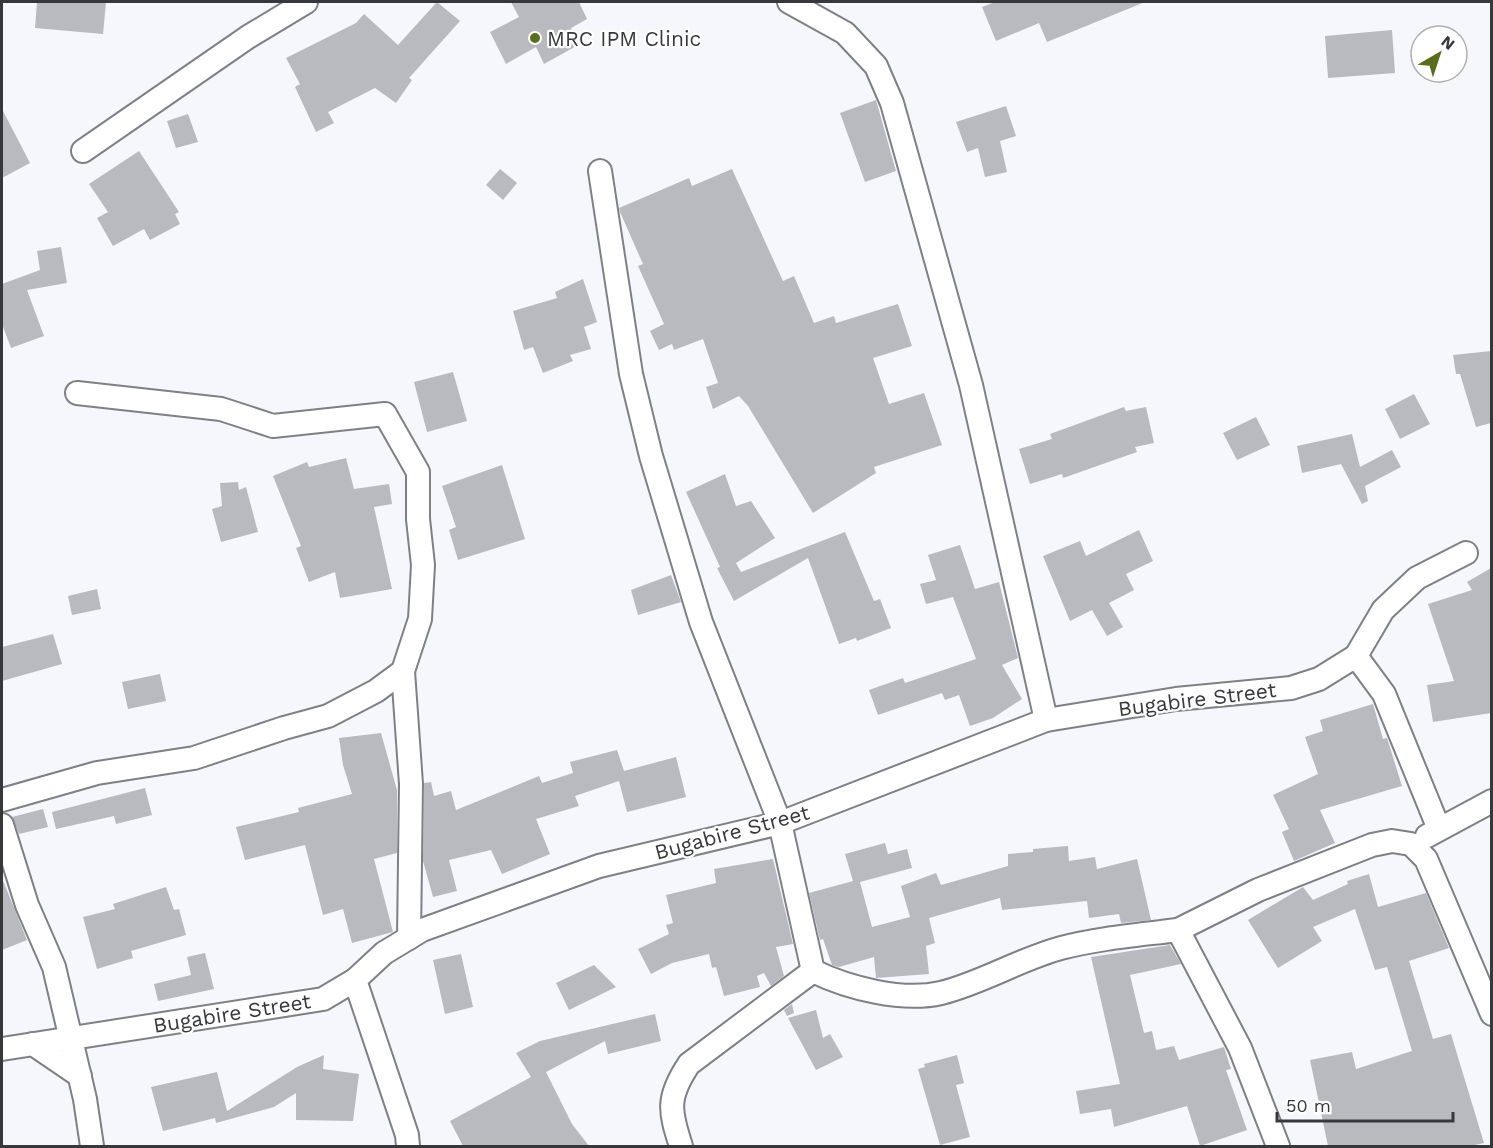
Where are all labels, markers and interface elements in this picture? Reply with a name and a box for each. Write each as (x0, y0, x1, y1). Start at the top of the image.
north arrow (1409, 24, 1469, 84)
place label: MRC IPM Clinic (547, 26, 701, 51)
marker: MRC IPM Clinic (528, 31, 542, 45)
text: N (1438, 32, 1459, 54)
street label: Bugabire Street (1116, 677, 1278, 721)
street label: Bugabire Street (652, 799, 812, 865)
street label: Bugabire Street (151, 988, 313, 1038)
scale bar (1277, 1085, 1452, 1123)
text: 50 m (1286, 1095, 1331, 1116)

